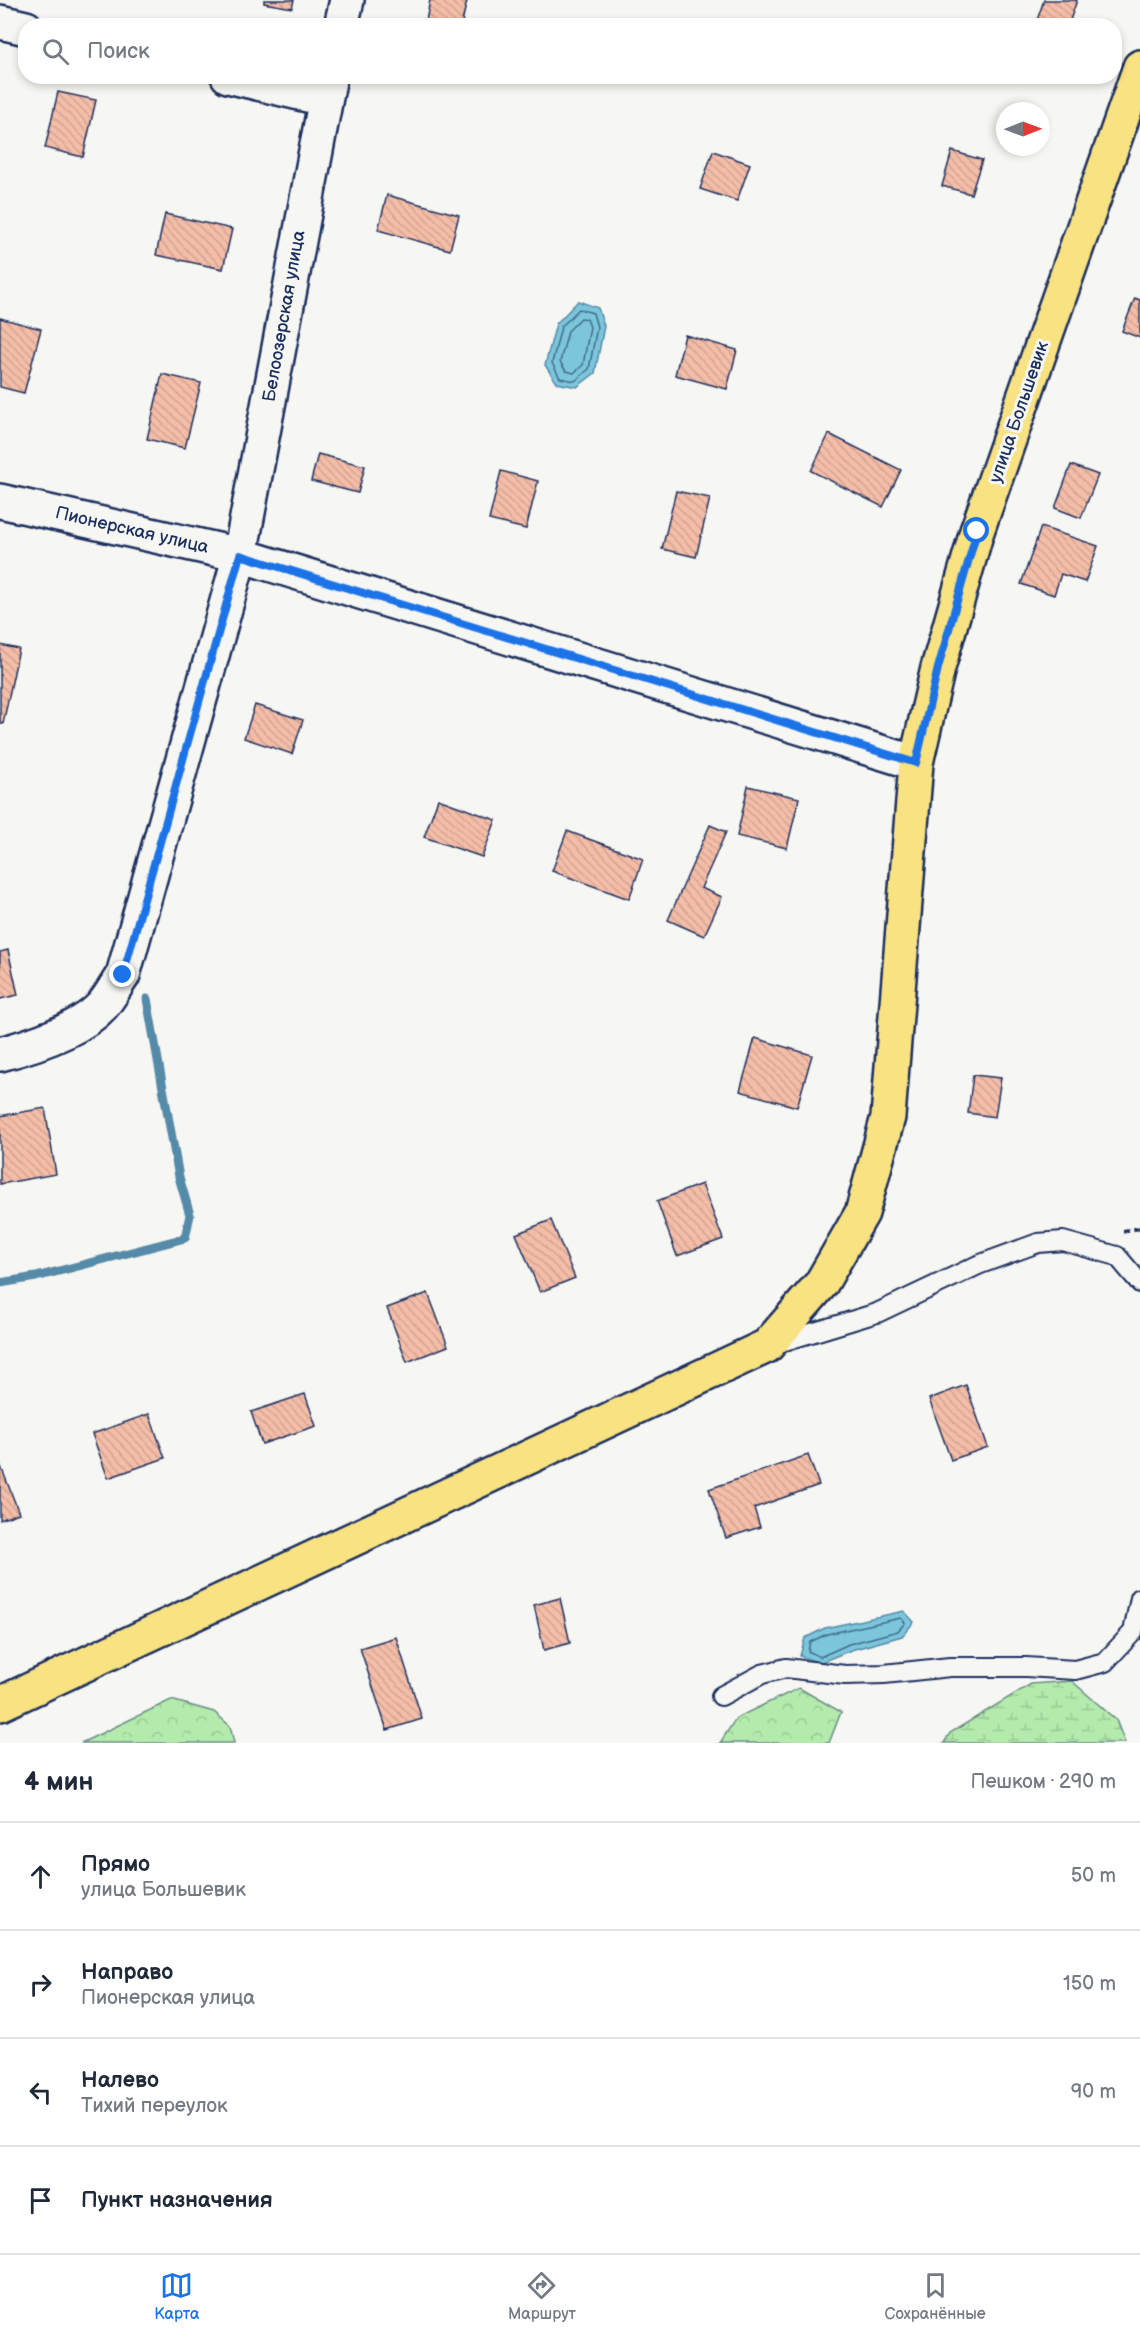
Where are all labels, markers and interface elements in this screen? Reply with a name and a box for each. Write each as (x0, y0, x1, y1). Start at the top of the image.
search box (18, 18, 1122, 84)
icon: search (39, 35, 72, 68)
text: Поиск (87, 38, 150, 65)
north arrow (996, 102, 1050, 156)
street label: Белоозерская улица (259, 228, 309, 403)
street label: улица Большевик (985, 338, 1053, 486)
street label: Пионерская улица (53, 502, 211, 558)
route start (963, 517, 989, 543)
route end (109, 961, 135, 987)
text: 4 мин (24, 1767, 93, 1798)
text: Пешком · 290 m (970, 1770, 1116, 1794)
text: Прямо (81, 1851, 150, 1878)
icon: ahead (24, 1860, 57, 1893)
text: 50 m (1071, 1864, 1116, 1888)
text: улица Большевик (81, 1878, 246, 1902)
text: Направо (81, 1959, 173, 1986)
icon: right (24, 1968, 57, 2001)
text: 150 m (1063, 1972, 1116, 1996)
text: Пионерская улица (81, 1986, 255, 2010)
text: Налево (81, 2067, 159, 2094)
icon: left (24, 2076, 57, 2109)
text: 90 m (1071, 2080, 1116, 2104)
text: Тихий переулок (81, 2094, 228, 2118)
icon: arrive (24, 2184, 57, 2217)
text: Пункт назначения (81, 2187, 273, 2214)
tab: Карта (154, 2269, 199, 2324)
tab: Маршрут (508, 2269, 576, 2324)
tab: Сохранённые (885, 2269, 986, 2324)

